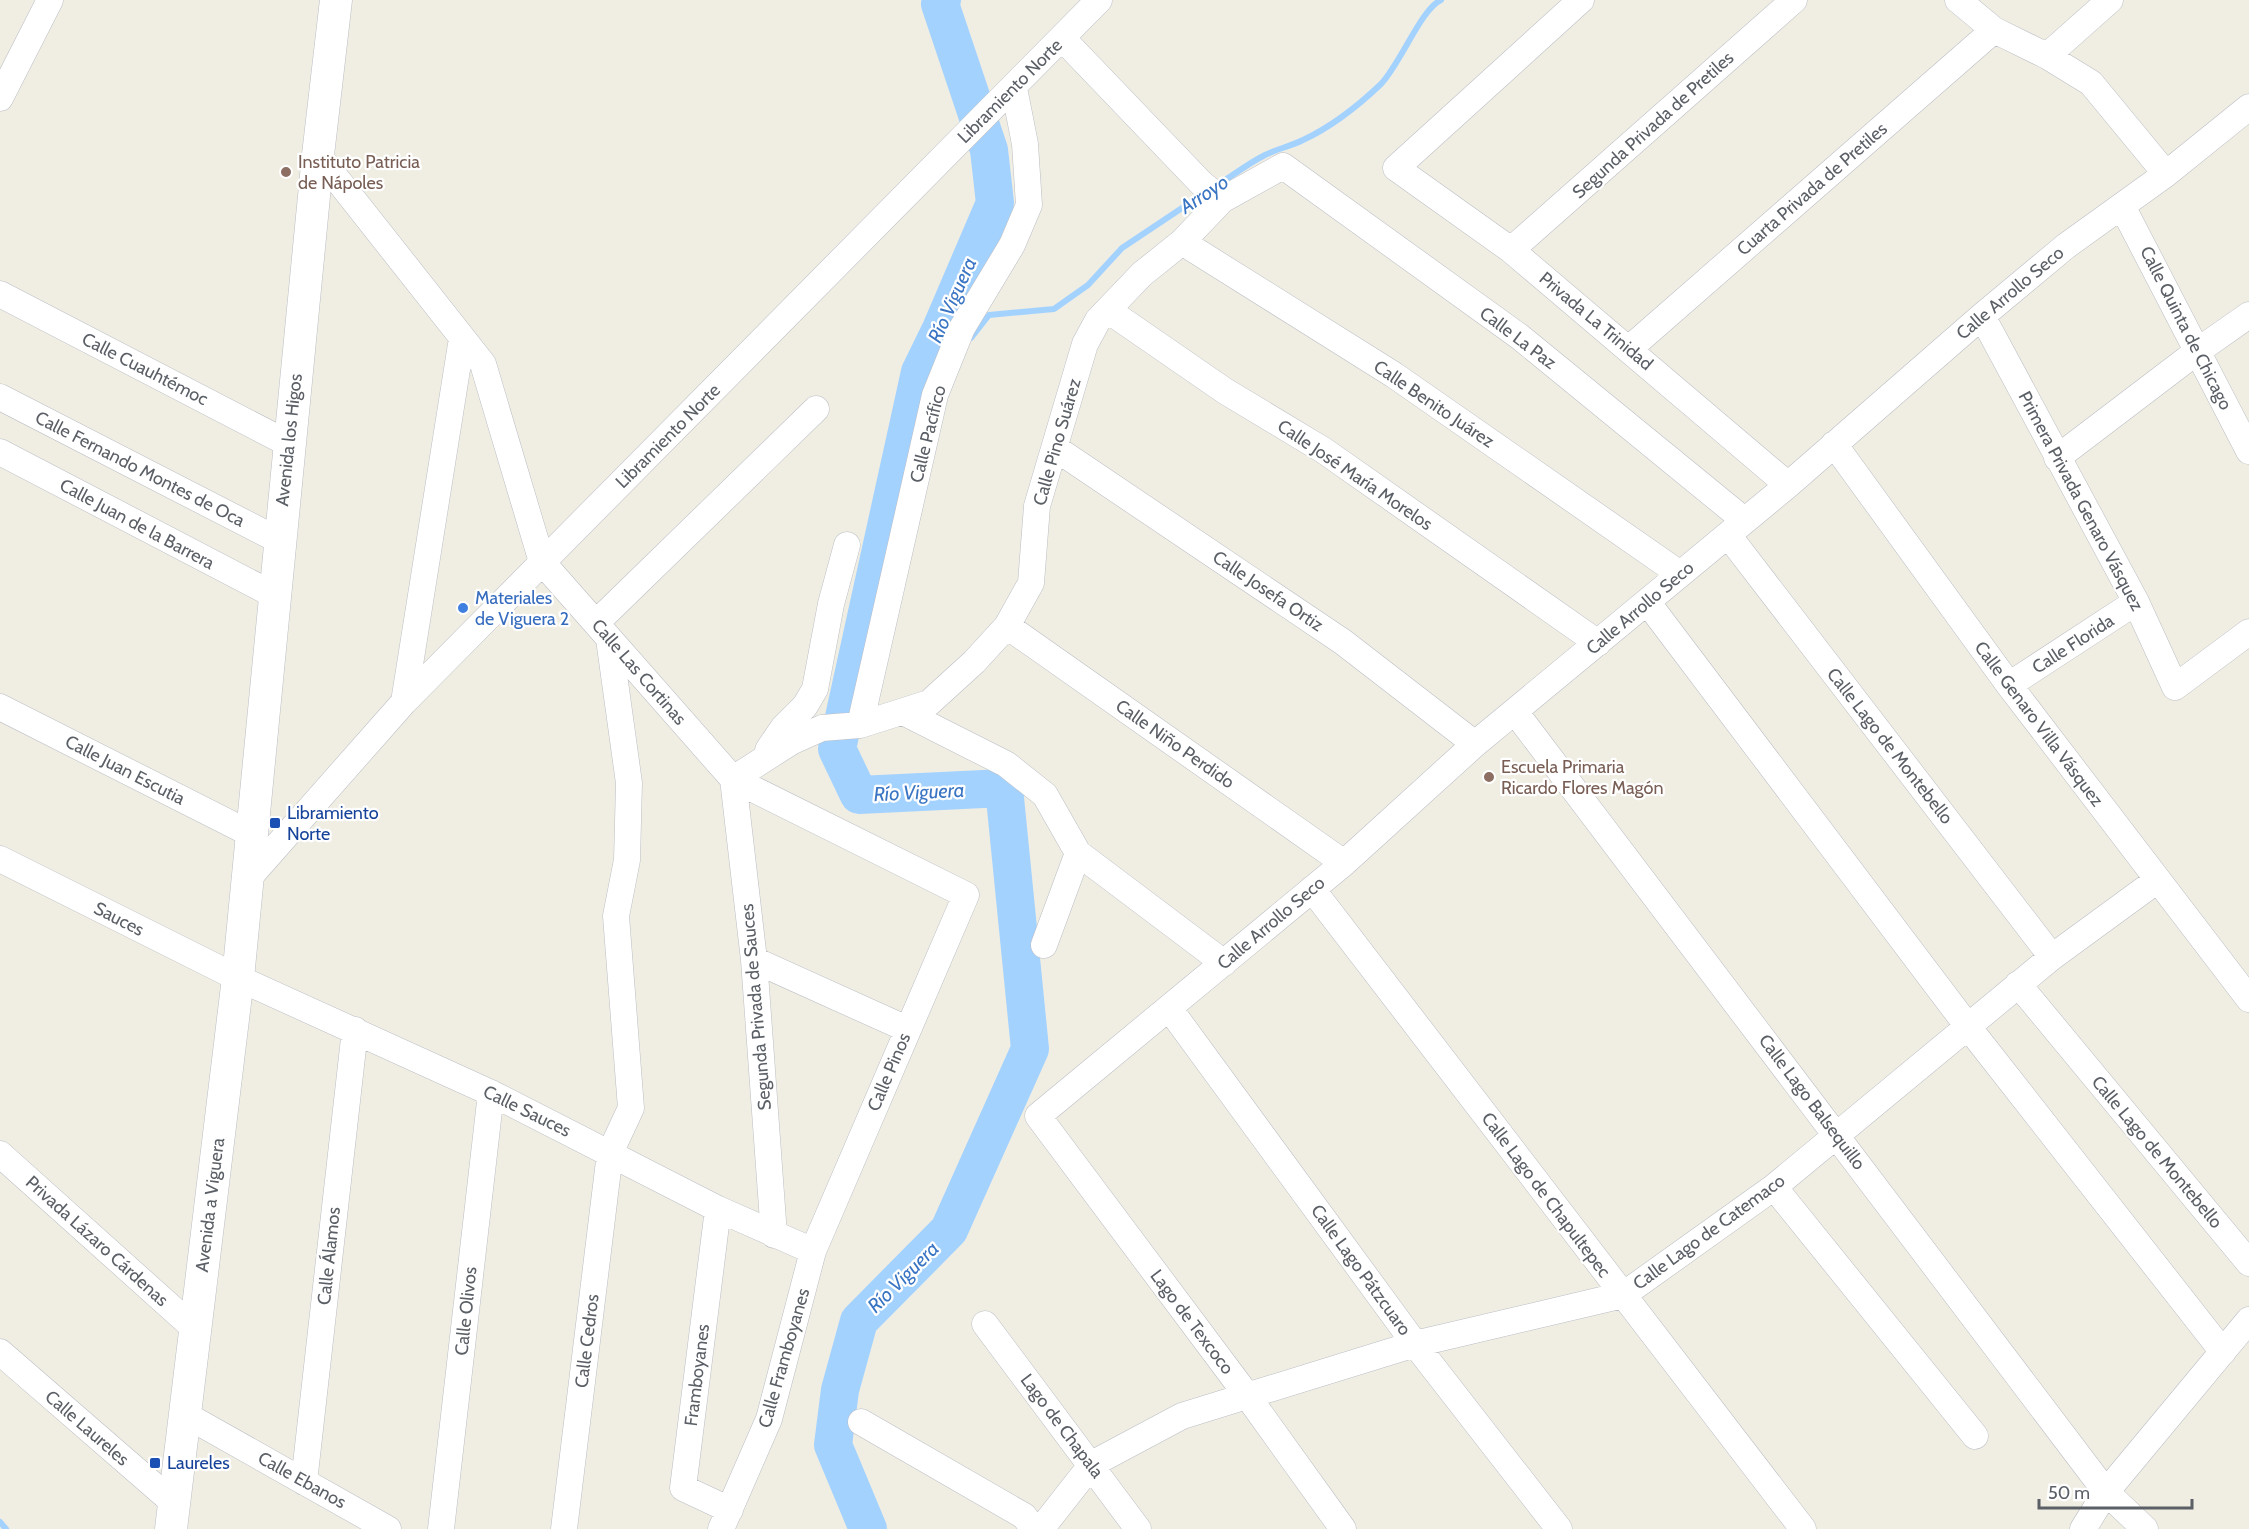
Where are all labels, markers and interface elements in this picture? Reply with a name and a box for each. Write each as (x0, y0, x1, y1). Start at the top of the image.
street label: Libramiento Norte (953, 34, 1067, 148)
street label: Segunda Privada de Pretiles (1568, 47, 1738, 203)
street label: Cuarta Privada de Pretiles (1732, 118, 1892, 260)
place label: Instituto Patricia de Nápoles (298, 151, 420, 194)
marker: Instituto Patricia de Nápoles (279, 165, 293, 179)
water label: Arroyo (1174, 170, 1233, 219)
street label: Calle Arrollo Seco (1952, 242, 2068, 344)
street label: Calle Quinta de Chicago (2135, 243, 2237, 414)
water label: Río Viguera (923, 254, 981, 346)
street label: Privada La Trinidad (1535, 267, 1657, 375)
street label: Calle La Paz (1475, 302, 1561, 374)
street label: Calle Cuauhtémoc (78, 328, 212, 410)
street label: Calle Benito Juárez (1369, 356, 1499, 453)
street label: Avenida los Higos (271, 373, 307, 507)
street label: Calle Pino Suárez (1028, 375, 1086, 508)
street label: Libramiento Norte (611, 379, 725, 493)
street label: Calle Pacífico (905, 383, 951, 485)
street label: Primera Privada Genaro Vásquez (2014, 387, 2149, 615)
street label: Calle Fernando Montes de Oca (31, 406, 249, 532)
street label: Calle José María Morelos (1273, 415, 1437, 535)
street label: Calle Juan de la Barrera (56, 474, 218, 574)
street label: Calle Josefa Ortiz (1209, 546, 1328, 636)
street label: Calle Arrollo Seco (1582, 557, 1698, 659)
place label: Materiales de Viguera 2 (475, 587, 569, 630)
marker: Materiales de Viguera 2 (456, 601, 470, 615)
street label: Calle Florida (2028, 609, 2118, 679)
street label: Calle Las Cortinas (587, 615, 691, 729)
street label: Calle Genaro Villa Vásquez (1970, 637, 2109, 811)
street label: Calle Lago de Montebello (1822, 664, 1958, 829)
street label: Calle Niño Perdido (1111, 695, 1239, 793)
street label: Calle Juan Escutia (61, 730, 189, 810)
place label: Escuela Primaria Ricardo Flores Magón (1501, 756, 1663, 799)
marker: Escuela Primaria Ricardo Flores Magón (1482, 770, 1496, 784)
water label: Río Viguera (873, 778, 965, 806)
place label: Libramiento Norte (287, 802, 379, 845)
marker: Libramiento Norte (268, 816, 282, 830)
street label: Calle Arrollo Seco (1213, 872, 1329, 974)
street label: Sauces (90, 897, 148, 941)
street label: Segunda Privada de Sauces (736, 903, 776, 1111)
street label: Calle Pinos (863, 1030, 915, 1114)
street label: Calle Lago Balsequillo (1754, 1030, 1870, 1174)
street label: Calle Lago de Montebello (2087, 1071, 2227, 1233)
street label: Calle Sauces (480, 1080, 574, 1142)
street label: Calle Lago de Chapultepec (1477, 1108, 1615, 1282)
street label: Avenida a Viguera (191, 1136, 229, 1273)
street label: Calle Lago de Catemaco (1629, 1169, 1789, 1294)
street label: Privada Lázaro Cárdenas (21, 1171, 173, 1311)
street label: Calle Lago Pátzcuaro (1306, 1200, 1416, 1340)
street label: Calle Álamos (313, 1206, 345, 1306)
water label: Río Viguera (862, 1236, 944, 1318)
street label: Calle Olivos (450, 1265, 482, 1357)
street label: Lago de Texcoco (1146, 1265, 1239, 1379)
street label: Calle Framboyanes (754, 1286, 814, 1430)
street label: Calle Cedros (570, 1293, 604, 1389)
street label: Framboyanes (680, 1323, 714, 1427)
street label: Lago de Chapala (1016, 1370, 1109, 1483)
street label: Calle Laureles (41, 1386, 133, 1470)
street label: Calle Ebanos (254, 1447, 350, 1513)
place label: Laureles (167, 1452, 230, 1474)
marker: Laureles (148, 1456, 162, 1470)
scale bar (2039, 1472, 2192, 1510)
text: 50 m (2048, 1482, 2090, 1504)

